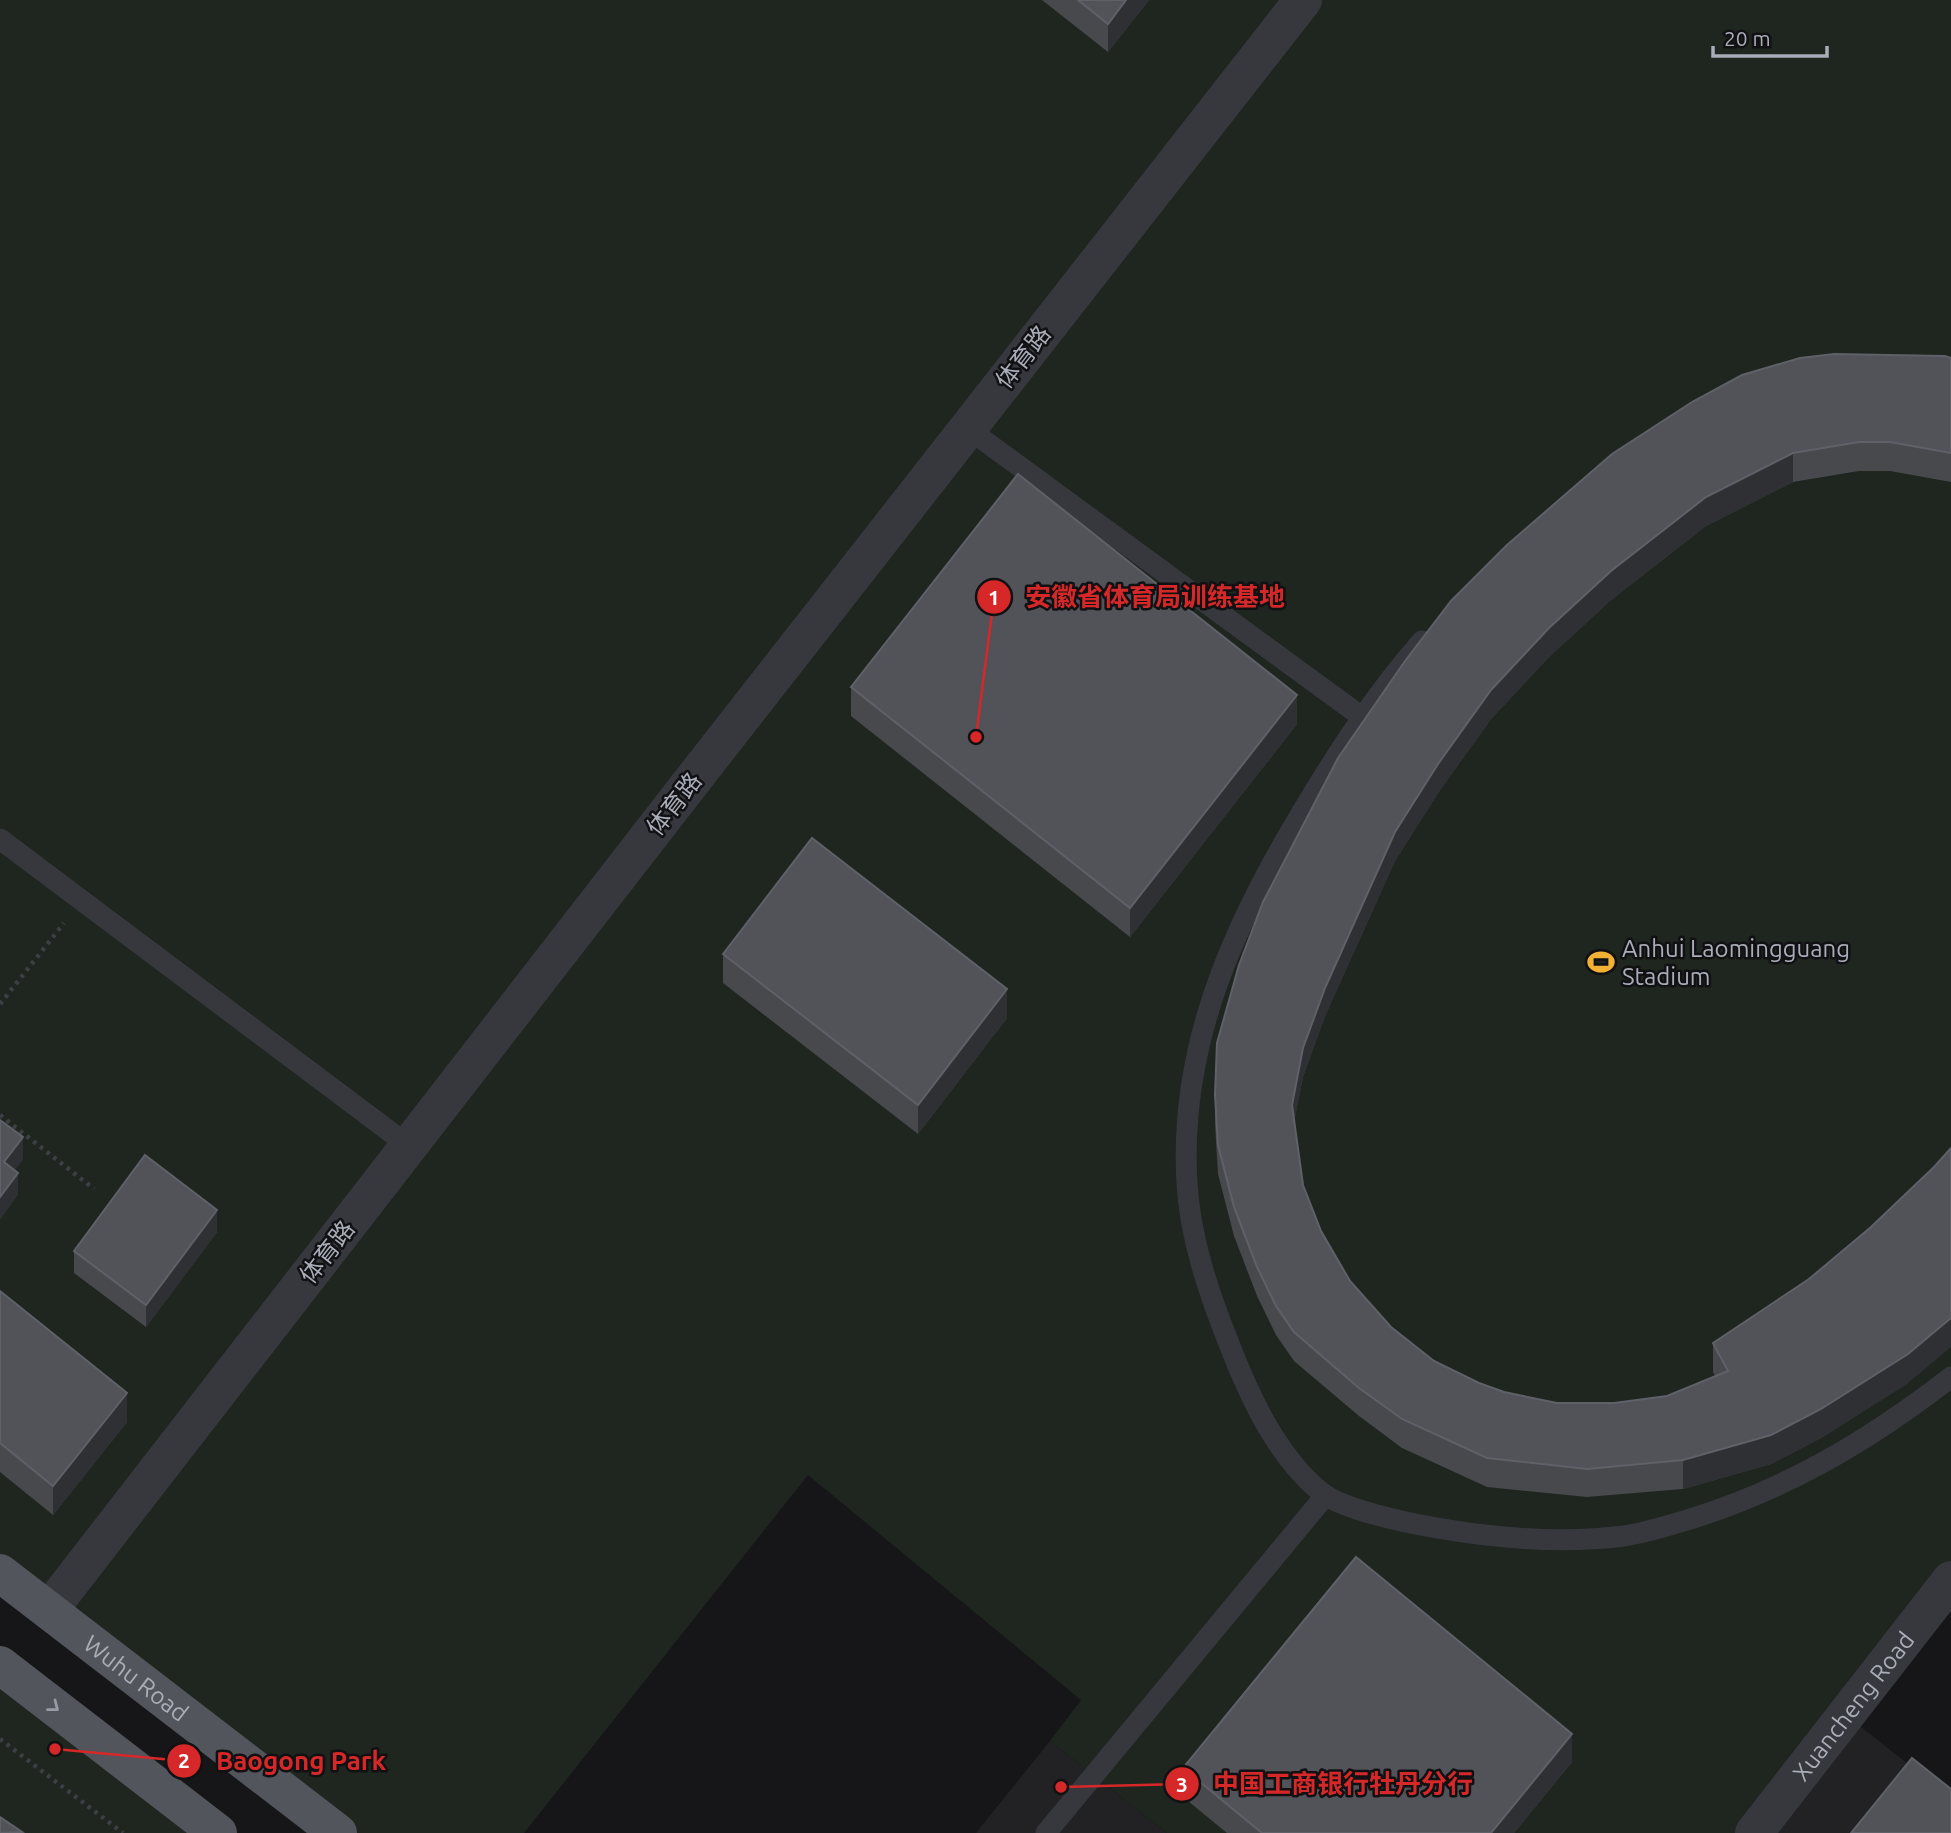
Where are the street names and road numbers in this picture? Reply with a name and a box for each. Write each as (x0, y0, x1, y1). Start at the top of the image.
street label: 体育路 (990, 320, 1056, 394)
street label: 体育路 (641, 767, 707, 841)
street label: 体育路 (294, 1215, 360, 1289)
street label: Xuancheng Road (1787, 1626, 1919, 1786)
street label: Wuhu Road (79, 1629, 194, 1726)

